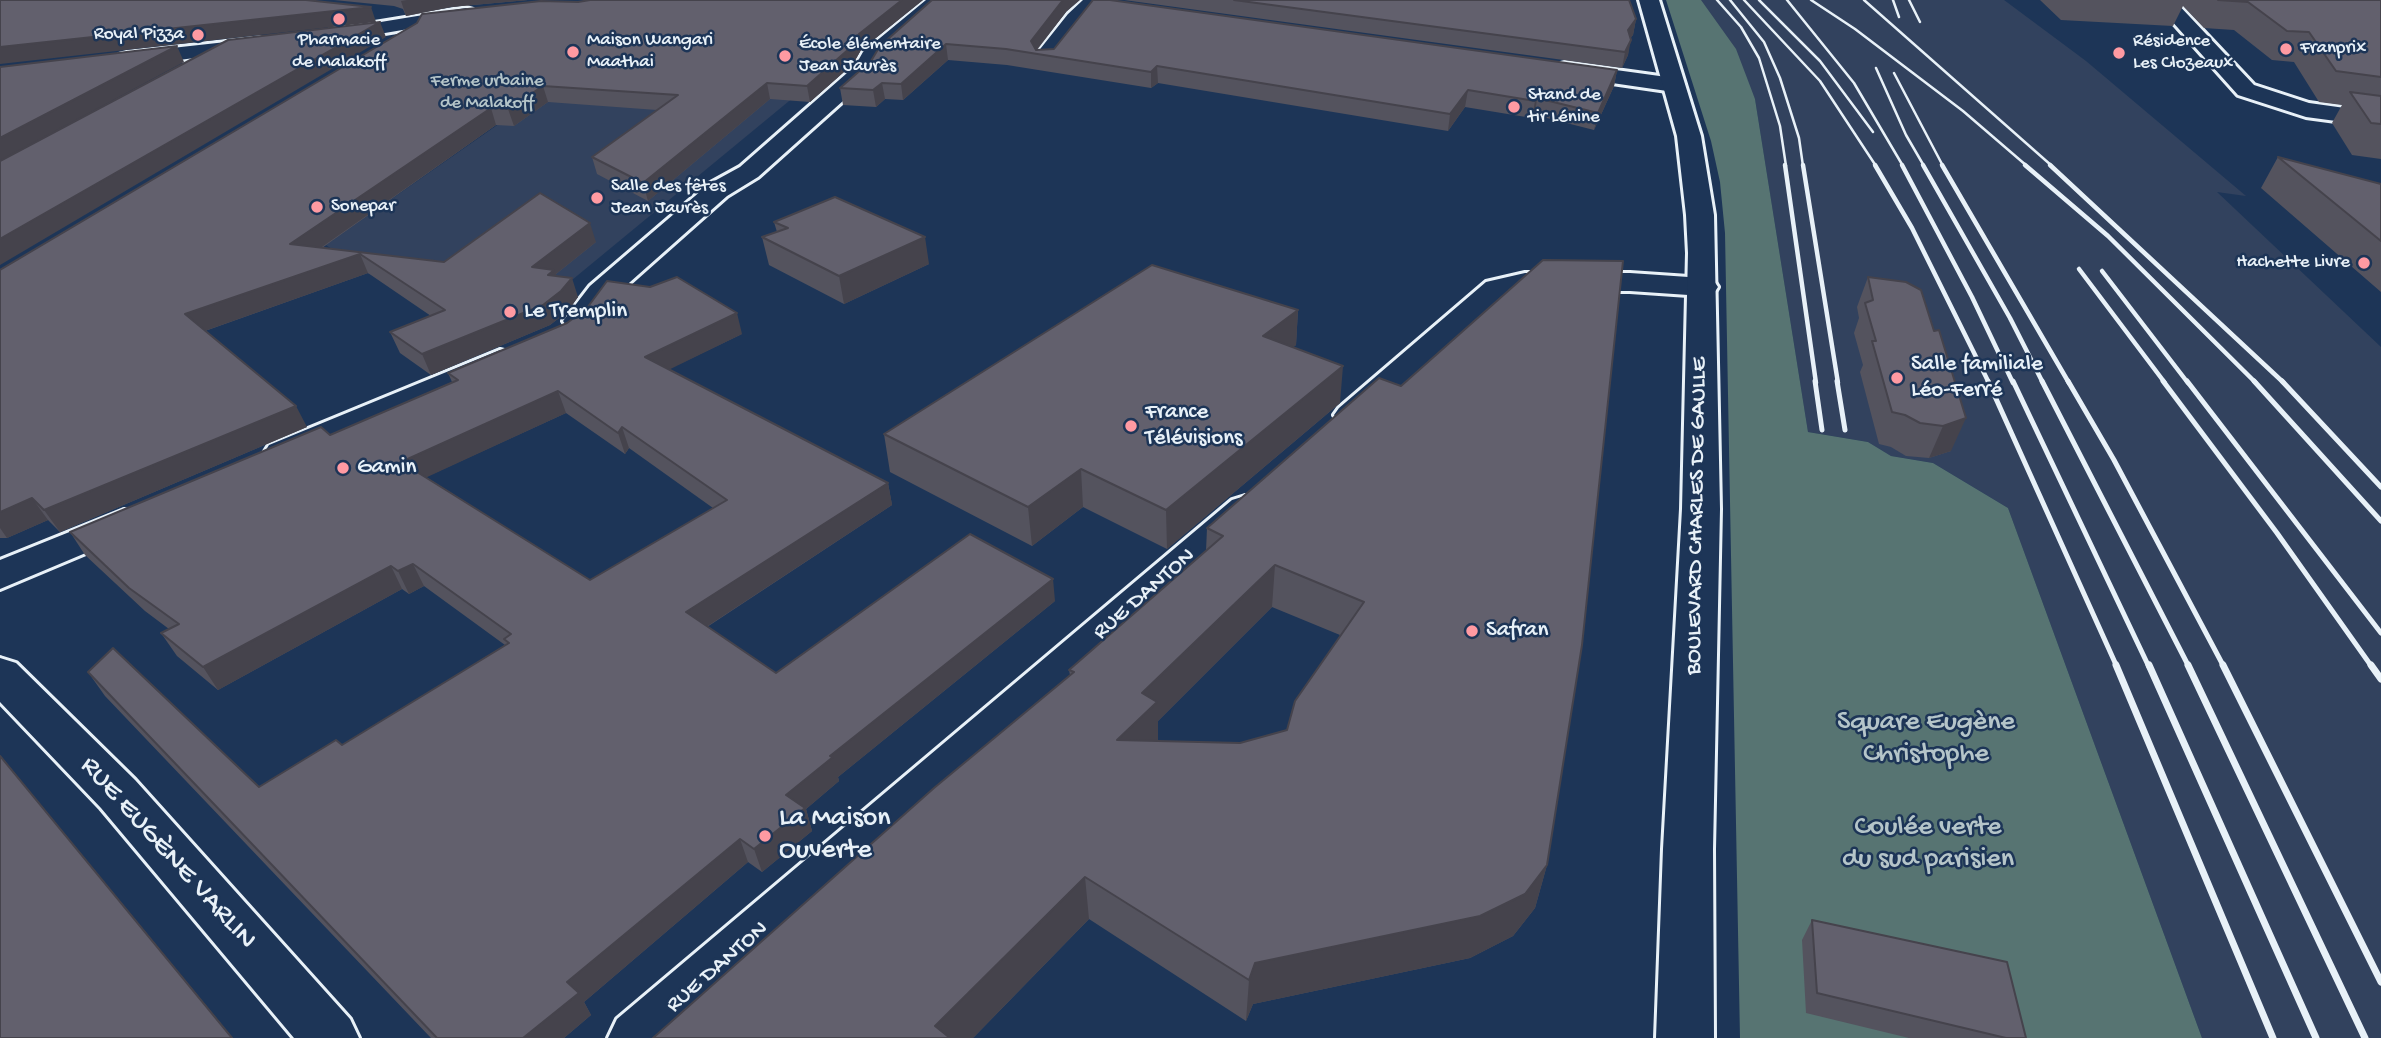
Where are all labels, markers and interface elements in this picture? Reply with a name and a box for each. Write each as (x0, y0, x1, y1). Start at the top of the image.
marker: Pharmacie de Malakoff (331, 11, 347, 27)
place label: Royal Pizza (94, 24, 184, 46)
marker: Royal Pizza (190, 27, 206, 43)
place label: Pharmacie de Malakoff (292, 30, 386, 74)
place label: Maison Wangari Maathai (587, 30, 713, 74)
place label: Résidence Les Clozeaux (2133, 31, 2233, 75)
place label: École élémentaire Jean Jaurès (799, 34, 941, 78)
place label: Franprix (2300, 38, 2366, 60)
marker: Franprix (2278, 41, 2294, 57)
marker: Maison Wangari Maathai (565, 44, 581, 60)
marker: Résidence Les Clozeaux (2111, 45, 2127, 61)
marker: École élémentaire Jean Jaurès (777, 48, 793, 64)
park label: Ferme urbaine de Malakoff (430, 71, 544, 115)
place label: Stand de tir Lénine (1528, 85, 1601, 129)
marker: Stand de tir Lénine (1506, 99, 1522, 115)
place label: Salle des fêtes Jean Jaurès (611, 176, 726, 220)
marker: Salle des fêtes Jean Jaurès (589, 190, 605, 206)
place label: Sonepar (331, 196, 395, 218)
marker: Sonepar (309, 199, 325, 215)
place label: Hachette Livre (2236, 252, 2350, 274)
marker: Hachette Livre (2356, 255, 2372, 271)
place label: Le Tremplin (524, 298, 627, 326)
marker: Le Tremplin (502, 304, 518, 320)
place label: Salle familiale Léo-Ferré (1911, 351, 2043, 405)
street label: BOULEVARD CHARLES DE GAULLE (1681, 357, 1715, 675)
marker: Salle familiale Léo-Ferré (1889, 370, 1905, 386)
place label: France Télévisions (1145, 399, 1243, 453)
marker: France Télévisions (1123, 418, 1139, 434)
place label: Gamin (357, 454, 417, 482)
marker: Gamin (335, 460, 351, 476)
street label: RUE DANTON (1088, 543, 1202, 647)
place label: Safran (1486, 617, 1548, 645)
marker: Safran (1464, 623, 1480, 639)
park label: Square Eugène Christophe (1837, 707, 2015, 773)
street label: RUE EUGÈNE VARLIN (72, 751, 262, 957)
place label: La Maison Ouverte (779, 803, 891, 869)
park label: Coulée verte du sud parisien (1842, 812, 2014, 878)
marker: La Maison Ouverte (757, 828, 773, 844)
street label: RUE DANTON (661, 916, 775, 1020)

